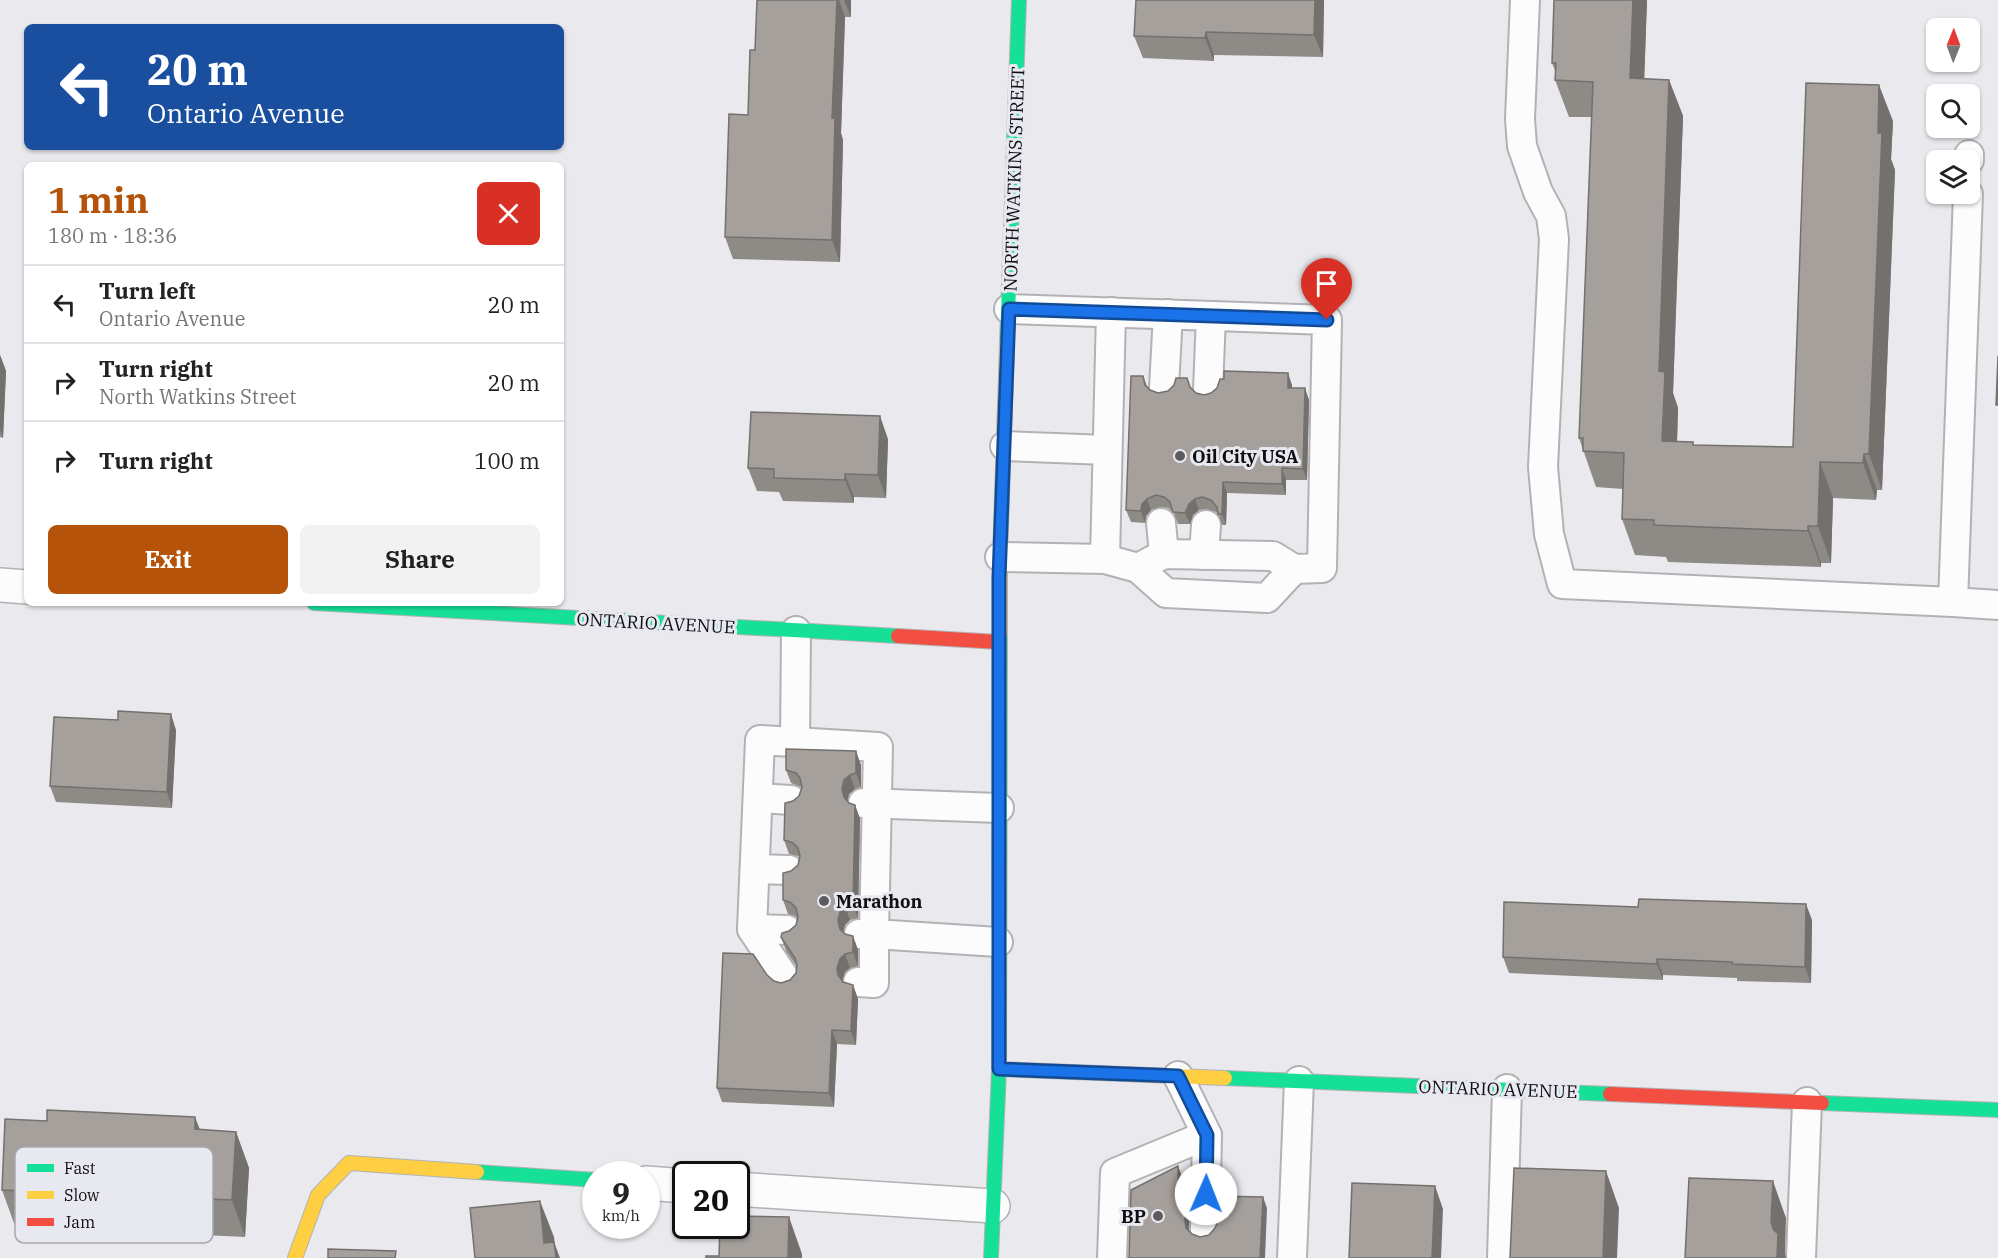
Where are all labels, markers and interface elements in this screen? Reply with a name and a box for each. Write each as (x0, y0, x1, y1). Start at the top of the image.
north arrow (1926, 18, 1980, 72)
map controls (1926, 18, 1980, 204)
text: 20 m (147, 42, 248, 97)
icon: left (48, 48, 126, 126)
street label: NORTH WATKINS STREET (999, 66, 1029, 292)
button: search (1926, 84, 1980, 138)
text: Ontario Avenue (147, 95, 345, 130)
button: layers (1926, 150, 1980, 204)
text: 1 min (48, 176, 149, 223)
button: close (477, 182, 540, 245)
text: 180 m · 18:36 (48, 222, 177, 249)
pin (1301, 258, 1352, 320)
icon: arrive (1310, 267, 1343, 300)
text: Turn left (99, 276, 195, 305)
icon: left (48, 288, 81, 321)
text: 20 m (488, 290, 540, 319)
text: Ontario Avenue (99, 305, 245, 332)
text: Turn right (99, 354, 213, 383)
icon: right (48, 366, 81, 399)
text: 20 m (488, 368, 540, 397)
text: North Watkins Street (99, 383, 296, 410)
icon: right (48, 444, 81, 477)
place label: Oil City USA (1192, 445, 1299, 468)
text: Turn right (99, 446, 213, 475)
text: 100 m (474, 446, 540, 475)
marker: Oil City USA (1173, 449, 1187, 463)
button: Exit (48, 525, 288, 594)
button: Share (300, 525, 540, 594)
street label: ONTARIO AVENUE (576, 607, 736, 639)
place label: Marathon (836, 890, 922, 913)
marker: Marathon (817, 894, 831, 908)
street label: ONTARIO AVENUE (1418, 1075, 1578, 1103)
legend (15, 1147, 213, 1243)
text: Fast (64, 1158, 96, 1178)
speed limit sign: 20 (672, 1161, 750, 1239)
position arrow (1174, 1162, 1238, 1226)
text: 9 (612, 1173, 630, 1212)
text: Slow (64, 1185, 100, 1205)
place label: BP (1121, 1205, 1146, 1228)
text: km/h (602, 1206, 640, 1225)
marker: BP (1151, 1209, 1165, 1223)
text: Jam (64, 1212, 95, 1232)

